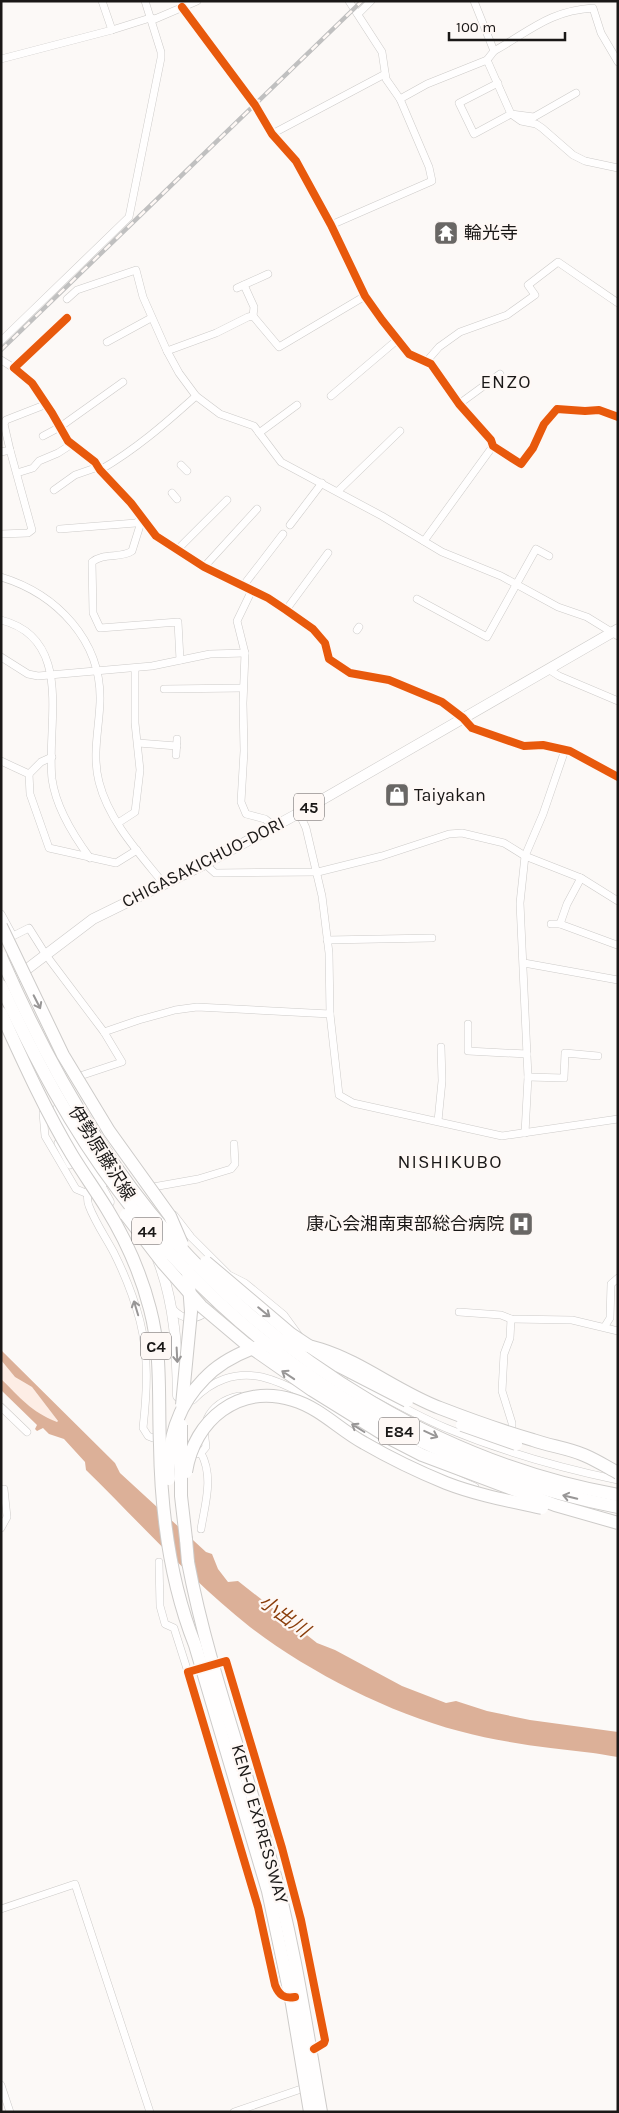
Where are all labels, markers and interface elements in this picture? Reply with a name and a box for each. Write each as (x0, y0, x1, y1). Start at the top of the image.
scale bar (449, 10, 565, 42)
text: 100 m (456, 18, 496, 36)
temple icon: 輪光寺 (433, 220, 459, 246)
place label: 輪光寺 (464, 222, 518, 244)
district label: ENZO (480, 371, 532, 393)
shop icon: Taiyakan (384, 782, 410, 808)
place label: Taiyakan (414, 784, 486, 806)
road number: 45 (294, 794, 324, 820)
street label: CHIGASAKICHUO-DORI (118, 811, 288, 913)
one-way arrow (32, 994, 42, 1009)
street label: 伊勢原藤沢線 (64, 1101, 140, 1205)
district label: NISHIKUBO (398, 1151, 502, 1173)
hospital icon: 康心会湘南東部総合病院 (508, 1211, 534, 1237)
place label: 康心会湘南東部総合病院 (306, 1213, 504, 1235)
road number: 44 (132, 1218, 162, 1244)
one-way arrow (130, 1301, 140, 1317)
one-way arrow (257, 1306, 270, 1317)
road number: C4 (141, 1332, 171, 1360)
one-way arrow (172, 1347, 181, 1363)
one-way arrow (281, 1370, 295, 1380)
road number: E84 (379, 1418, 419, 1444)
one-way arrow (352, 1422, 366, 1432)
one-way arrow (423, 1430, 438, 1439)
one-way arrow (563, 1492, 579, 1501)
water label: 小出川 (254, 1590, 315, 1643)
street label: KEN-O EXPRESSWAY (227, 1742, 293, 1907)

